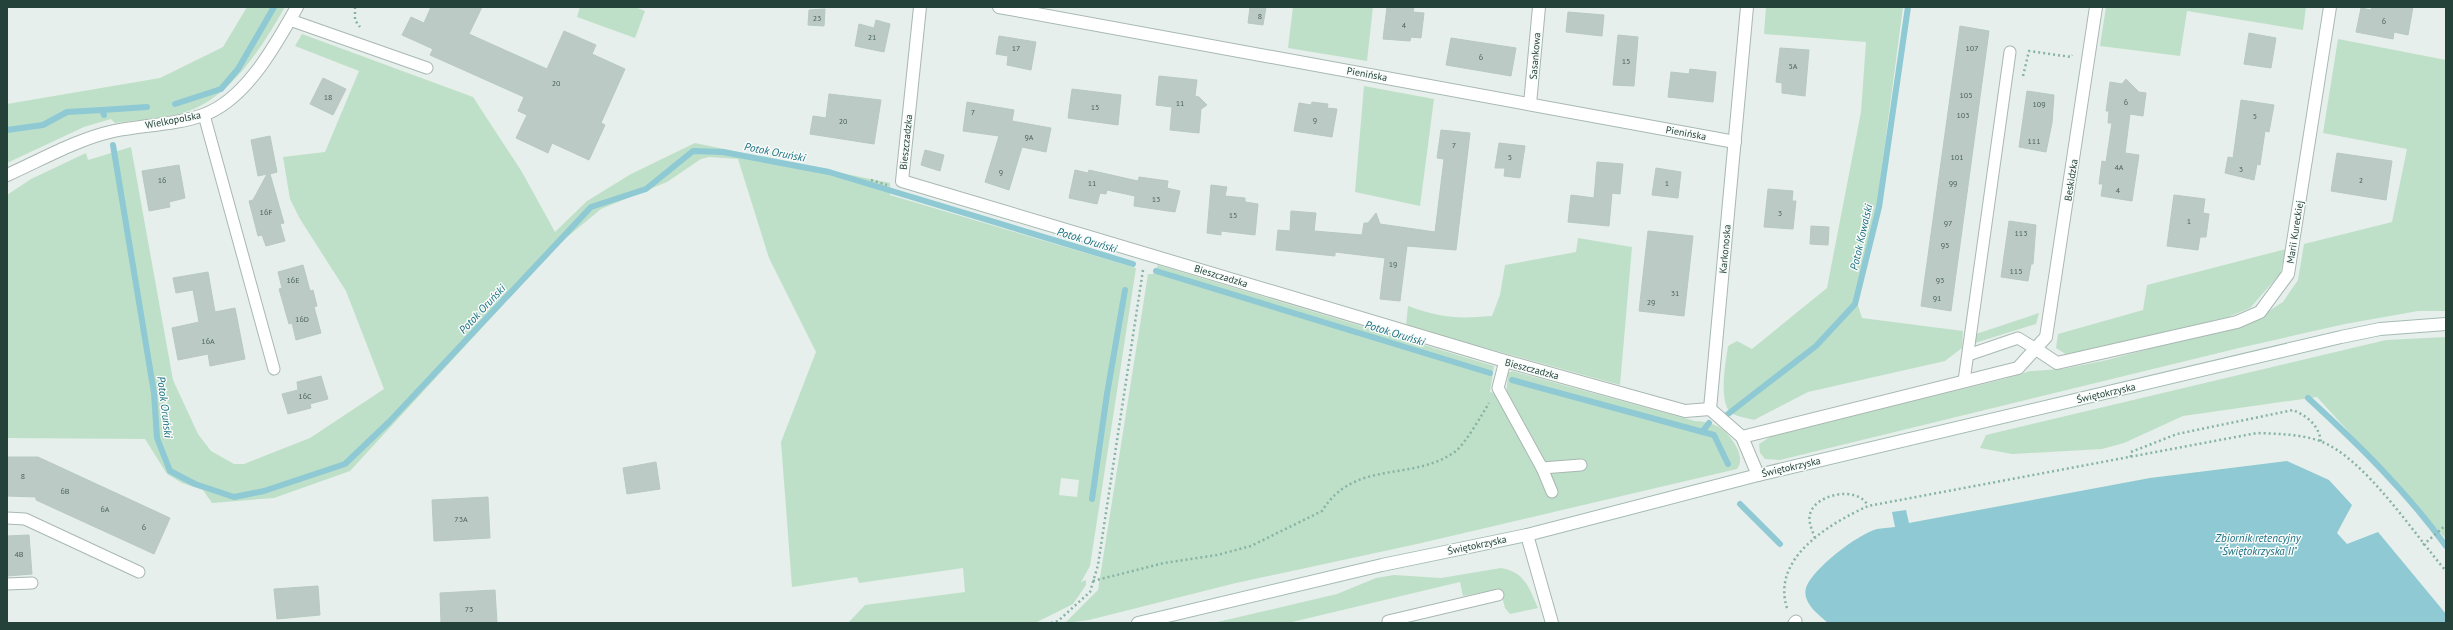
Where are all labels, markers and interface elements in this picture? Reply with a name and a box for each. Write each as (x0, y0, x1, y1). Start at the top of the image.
house number: 8 (1258, 11, 1262, 21)
house number: 23 (813, 13, 821, 23)
house number: 6 (2382, 16, 2386, 26)
house number: 4 (1402, 20, 1407, 30)
house number: 21 (868, 32, 876, 42)
street label: Sasankowa (1526, 32, 1544, 80)
house number: 17 (1012, 43, 1020, 53)
house number: 107 (1965, 43, 1979, 53)
house number: 6 (1479, 52, 1483, 62)
house number: 15 (1622, 56, 1630, 66)
house number: 5A (1788, 61, 1798, 71)
street label: Pienińska (1346, 64, 1388, 84)
house number: 20 (552, 78, 561, 88)
house number: 105 (1959, 90, 1973, 100)
house number: 18 (324, 92, 332, 102)
house number: 6 (2124, 97, 2128, 107)
house number: 11 (1176, 98, 1184, 108)
house number: 109 (2032, 99, 2046, 109)
house number: 15 (1091, 102, 1099, 112)
house number: 7 (971, 107, 975, 117)
street label: Wielkopolska (144, 108, 202, 132)
house number: 103 (1956, 110, 1970, 120)
house number: 5 (2253, 111, 2257, 121)
street label: Bieszczadzka (897, 114, 915, 170)
house number: 9 (1313, 115, 1317, 125)
house number: 20 (839, 116, 848, 126)
street label: Pienińska (1665, 123, 1707, 143)
house number: 9A (1024, 132, 1034, 142)
house number: 111 (2027, 136, 2041, 146)
water label: Potok Oruński (743, 139, 808, 165)
house number: 7 (1452, 140, 1456, 150)
house number: 5 (1508, 152, 1512, 162)
house number: 101 (1950, 152, 1964, 162)
street label: Beskidzka (2061, 158, 2081, 202)
house number: 4A (2114, 162, 2124, 172)
house number: 3 (2239, 164, 2243, 174)
house number: 9 (999, 167, 1003, 177)
house number: 16 (158, 175, 166, 185)
house number: 2 (2359, 175, 2363, 185)
house number: 11 (1088, 178, 1096, 188)
house number: 1 (1665, 178, 1669, 188)
house number: 99 (1949, 178, 1957, 188)
house number: 4 (2116, 185, 2121, 195)
house number: 13 (1152, 194, 1160, 204)
street label: Marii Kureckiej (2284, 200, 2306, 264)
water label: Potok Kowalski (1847, 202, 1876, 271)
house number: 16F (260, 207, 272, 217)
house number: 3 (1778, 208, 1782, 218)
house number: 15 (1229, 210, 1237, 220)
house number: 1 (2187, 216, 2191, 226)
house number: 97 (1944, 218, 1952, 228)
water label: Potok Oruński (1055, 224, 1120, 256)
street label: Karkonoska (1716, 224, 1734, 274)
house number: 113 (2014, 228, 2028, 238)
house number: 95 (1941, 240, 1949, 250)
house number: 19 (1389, 259, 1397, 269)
street label: Bieszczadzka (1193, 262, 1249, 290)
house number: 115 (2009, 266, 2023, 276)
house number: 16E (286, 275, 300, 285)
house number: 93 (1936, 275, 1944, 285)
water label: Potok Oruński (456, 281, 509, 336)
house number: 31 (1671, 288, 1679, 298)
house number: 91 (1933, 293, 1941, 303)
house number: 29 (1647, 297, 1655, 307)
house number: 16D (295, 314, 309, 324)
water label: Potok Oruński (1363, 317, 1428, 349)
house number: 16A (201, 336, 215, 346)
street label: Bieszczadzka (1504, 356, 1561, 382)
water label: Potok Oruński (154, 375, 176, 440)
street label: Świętokrzyska (2075, 380, 2137, 406)
house number: 16C (298, 391, 312, 401)
street label: Świętokrzyska (1760, 454, 1822, 480)
house number: 8 (21, 471, 25, 481)
house number: 6B (60, 486, 70, 496)
house number: 6A (100, 504, 110, 514)
house number: 73A (454, 514, 468, 524)
house number: 6 (142, 522, 146, 532)
water label: Zbiornik retencyjny "Świętokrzyska II" (2214, 531, 2302, 558)
street label: Świętokrzyska (1446, 532, 1508, 558)
house number: 4B (14, 549, 24, 559)
house number: 73 (465, 604, 473, 614)

